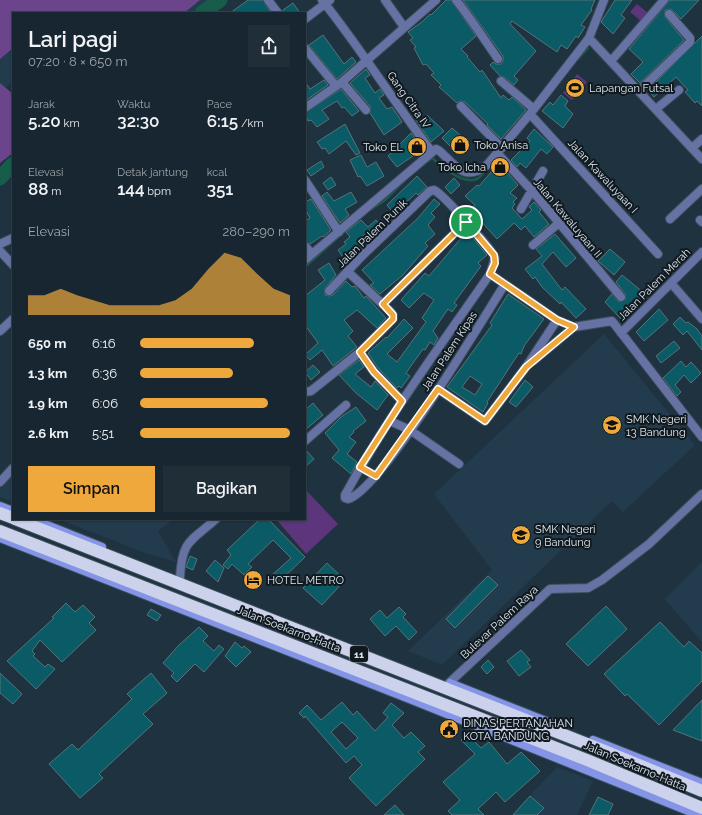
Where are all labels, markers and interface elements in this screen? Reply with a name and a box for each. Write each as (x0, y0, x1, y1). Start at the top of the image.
button: share (248, 25, 290, 67)
text: Lari pagi (28, 26, 118, 52)
text: 07:20 · 8 × 650 m (28, 54, 128, 69)
street label: Gang Citra IV (384, 69, 433, 132)
sports icon: Lapangan Futsal (564, 77, 586, 99)
place label: Lapangan Futsal (589, 82, 673, 95)
text: Jarak (28, 98, 55, 111)
text: Waktu (117, 98, 150, 111)
text: Pace (207, 98, 232, 111)
text: 5.20 (28, 111, 61, 131)
text: 32:30 (117, 111, 160, 131)
text: 6:15 (207, 111, 238, 131)
text: km (61, 117, 80, 130)
text: /km (238, 117, 264, 130)
shop icon: Toko Anisa (449, 134, 471, 156)
shop icon: Toko EL (406, 136, 428, 158)
street label: Jalan Kawaluyaan I (565, 137, 640, 216)
place label: Toko Anisa (474, 139, 528, 152)
place label: Toko EL (363, 141, 404, 154)
shop icon: Toko Icha (489, 156, 511, 178)
place label: Toko Icha (438, 161, 486, 174)
text: Elevasi (28, 166, 63, 179)
text: Detak jantung (117, 166, 188, 179)
text: kcal (207, 166, 227, 179)
street label: Jalan Kawaluyaan II (531, 176, 604, 260)
text: 88 (28, 179, 48, 199)
text: 144 (117, 179, 145, 199)
text: 351 (207, 179, 233, 199)
text: m (48, 185, 61, 198)
text: bpm (145, 185, 171, 198)
street label: Jalan Palem Punik (335, 196, 410, 270)
pin (449, 205, 483, 239)
icon: arrive (455, 211, 477, 233)
text: Elevasi (28, 224, 70, 239)
text: 280–290 m (223, 224, 290, 239)
street label: Jalan Palem Merah (616, 246, 693, 323)
street label: Jalan Palem Kipas (419, 309, 480, 393)
text: 650 m (28, 336, 66, 351)
text: 6:16 (92, 336, 116, 351)
text: 1.3 km (28, 366, 67, 381)
text: 6:36 (92, 366, 117, 381)
text: 1.9 km (28, 396, 67, 411)
text: 6:06 (92, 396, 118, 411)
place label: SMK Negeri 13 Bandung (626, 413, 686, 439)
school or university icon: SMK Negeri 13 Bandung (601, 414, 623, 436)
text: 2.6 km (28, 426, 69, 441)
text: 5:51 (92, 426, 114, 441)
button: Simpan (28, 466, 155, 512)
button: Bagikan (163, 466, 290, 512)
place label: SMK Negeri 9 Bandung (535, 523, 595, 549)
school or university icon: SMK Negeri 9 Bandung (510, 524, 532, 546)
hotel icon: HOTEL METRO (242, 569, 264, 591)
place label: HOTEL METRO (267, 574, 344, 587)
street label: Bulevar Palem Raya (458, 583, 541, 662)
street label: Jalan Soekarno-Hatta (235, 604, 342, 655)
road number: 11 (350, 646, 368, 662)
place label: DINAS PERTANAHAN KOTA BANDUNG (463, 717, 573, 743)
public building icon: DINAS PERTANAHAN KOTA BANDUNG (438, 718, 460, 740)
street label: Jalan Soekarno-Hatta (582, 739, 688, 794)

